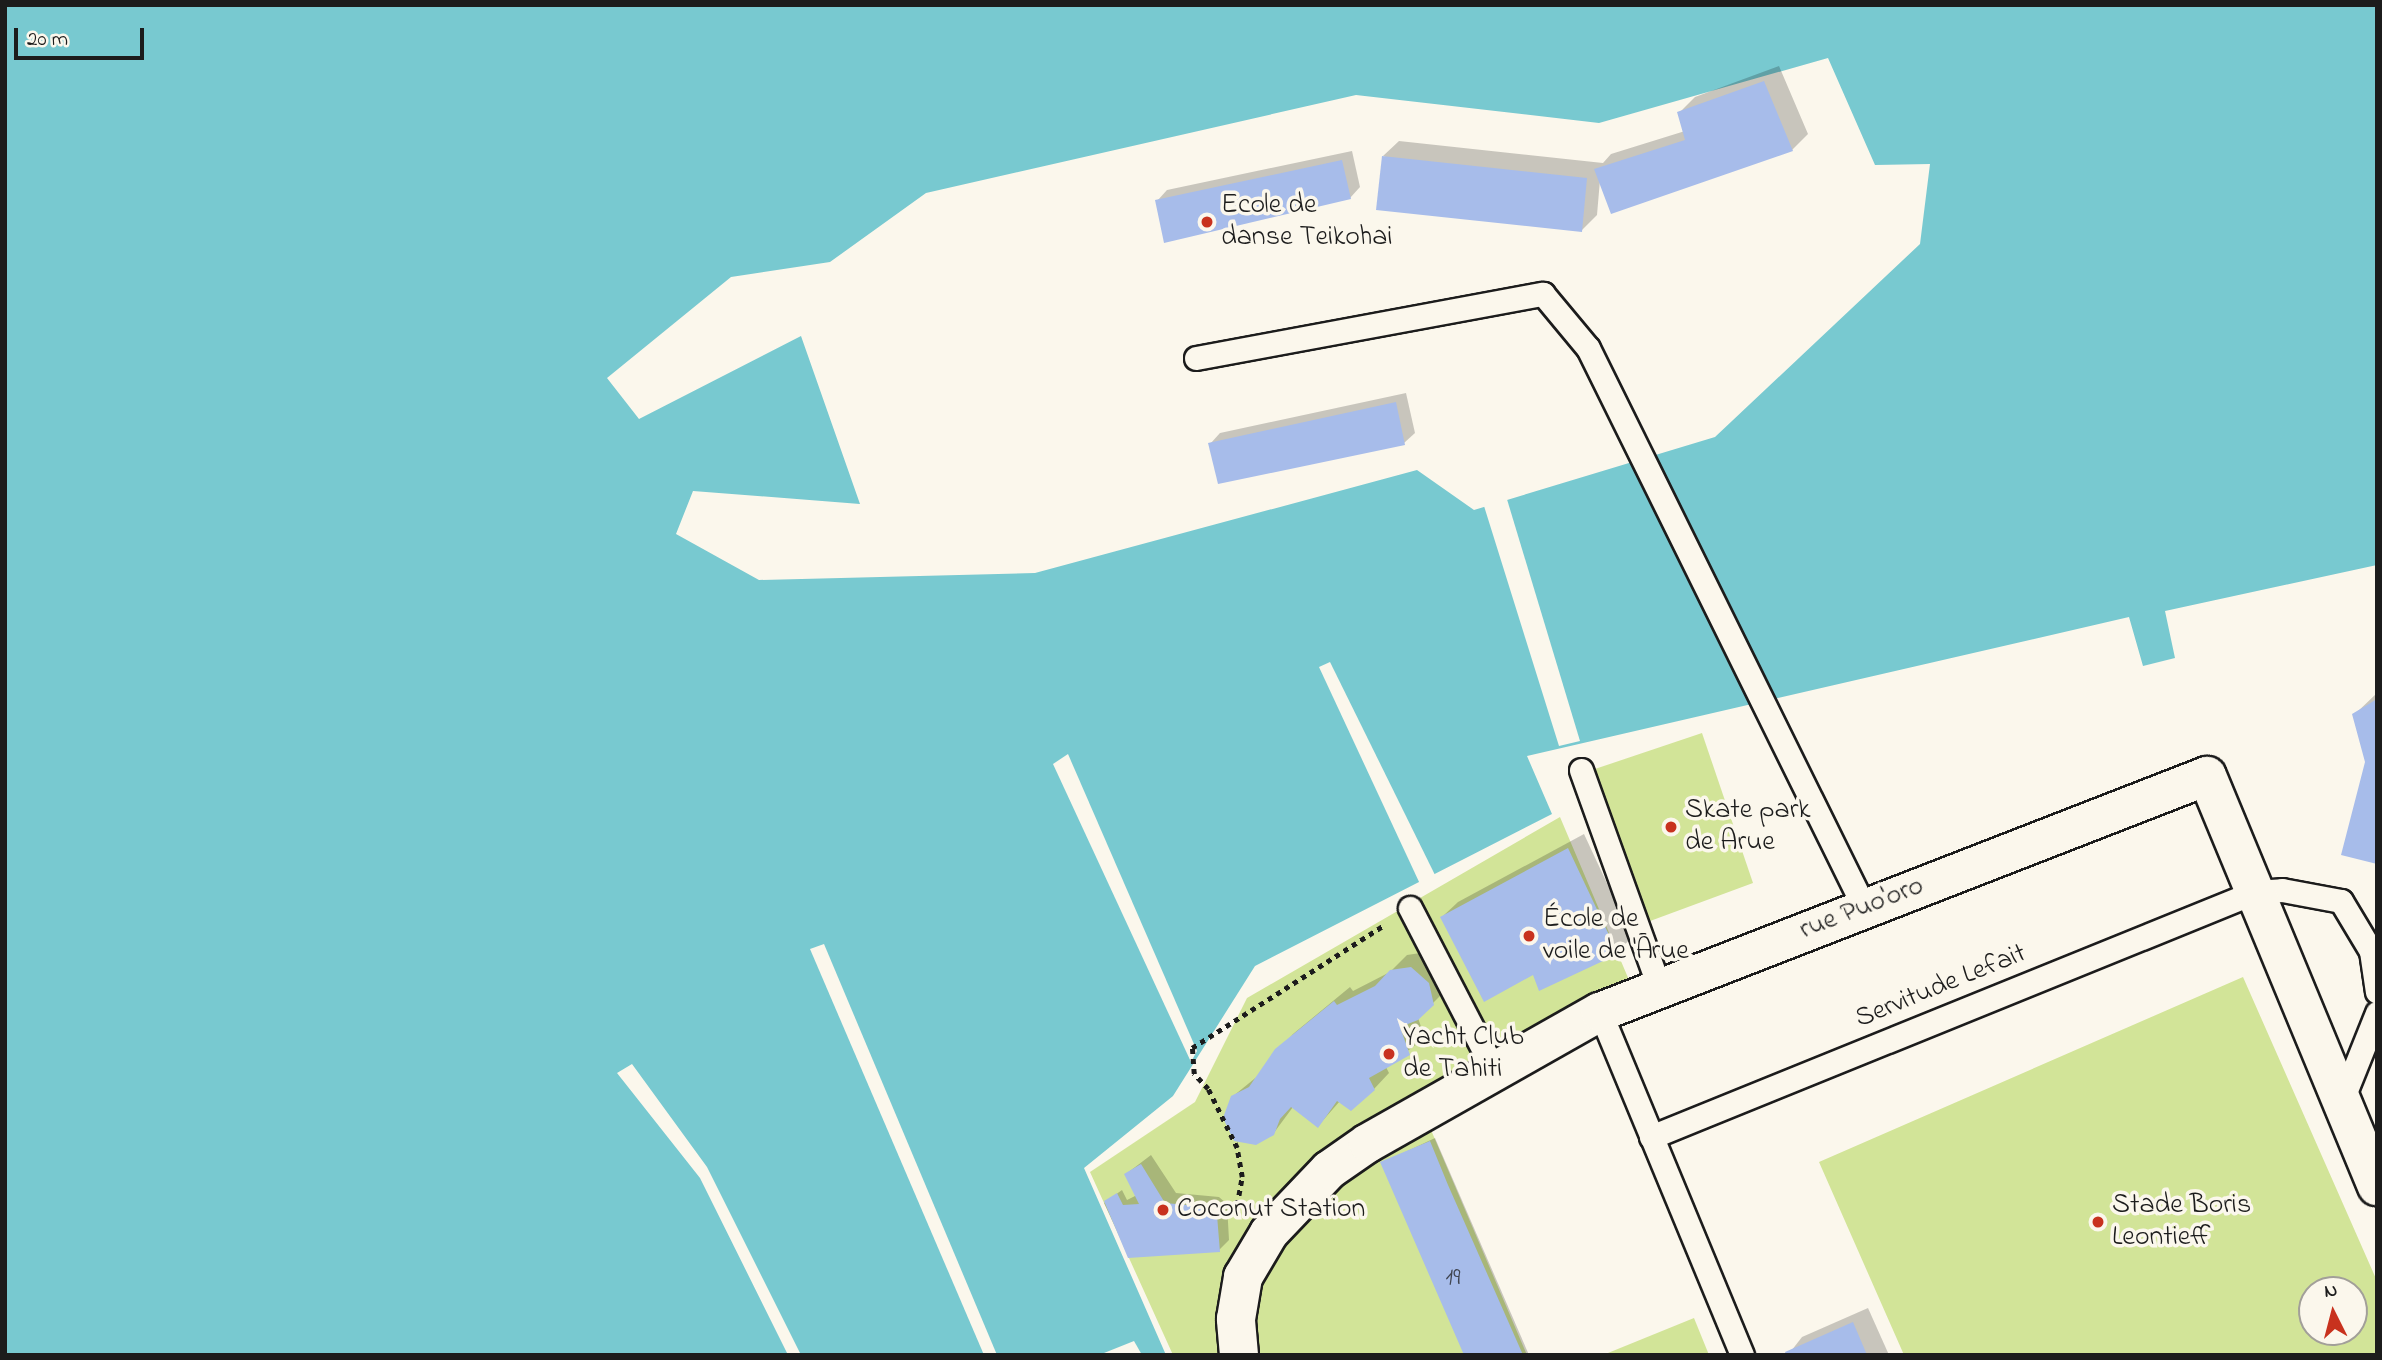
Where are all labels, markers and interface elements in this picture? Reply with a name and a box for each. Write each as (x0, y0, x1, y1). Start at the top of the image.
scale bar (18, 14, 147, 58)
text: 20 m (27, 25, 68, 55)
place label: Ecole de danse Teikohai (1221, 189, 1393, 255)
marker: Ecole de danse Teikohai (1199, 214, 1215, 230)
place label: Skate park de Arue (1685, 794, 1811, 860)
marker: Skate park de Arue (1663, 819, 1679, 835)
street label: rue Puo'oro (1795, 870, 1929, 948)
place label: École de voile de 'Ārue (1543, 903, 1689, 969)
marker: École de voile de 'Ārue (1521, 928, 1537, 944)
street label: Servitude Lefait (1851, 937, 2031, 1037)
place label: Yacht Club de Tahiti (1403, 1021, 1524, 1087)
marker: Yacht Club de Tahiti (1381, 1046, 1397, 1062)
place label: Stade Boris Leontieff (2112, 1189, 2251, 1255)
place label: Coconut Station (1177, 1193, 1365, 1227)
marker: Coconut Station (1155, 1202, 1171, 1218)
marker: Stade Boris Leontieff (2090, 1214, 2106, 1230)
house number: 19 (1446, 1265, 1460, 1293)
north arrow (2298, 1276, 2368, 1346)
text: N (2323, 1278, 2339, 1306)

